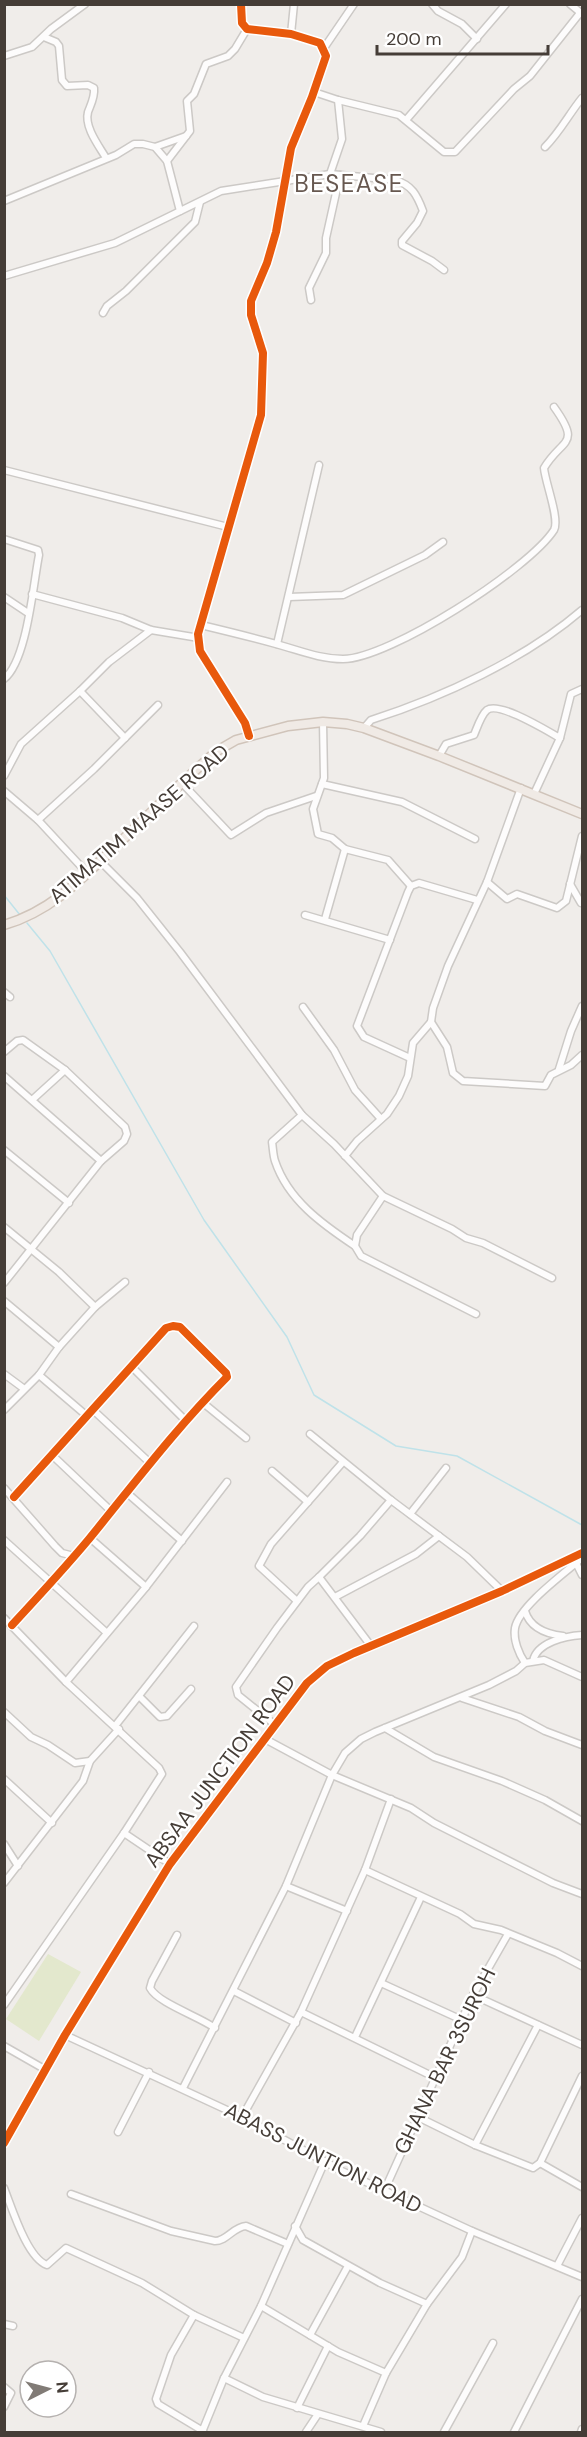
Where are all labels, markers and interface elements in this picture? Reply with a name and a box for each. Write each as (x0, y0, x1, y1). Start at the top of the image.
scale bar (377, 18, 548, 56)
text: 200 m (386, 27, 442, 51)
district label: BESEASE (294, 168, 404, 199)
street label: ATIMATIM MAASE ROAD (43, 738, 235, 910)
street label: ABSAA JUNCTION ROAD (138, 1669, 302, 1873)
street label: GHANA BAR 3SUROH (388, 1963, 502, 2159)
street label: ABASS JUNTION ROAD (219, 2096, 427, 2220)
north arrow (18, 2359, 78, 2419)
text: N (51, 2381, 73, 2394)

